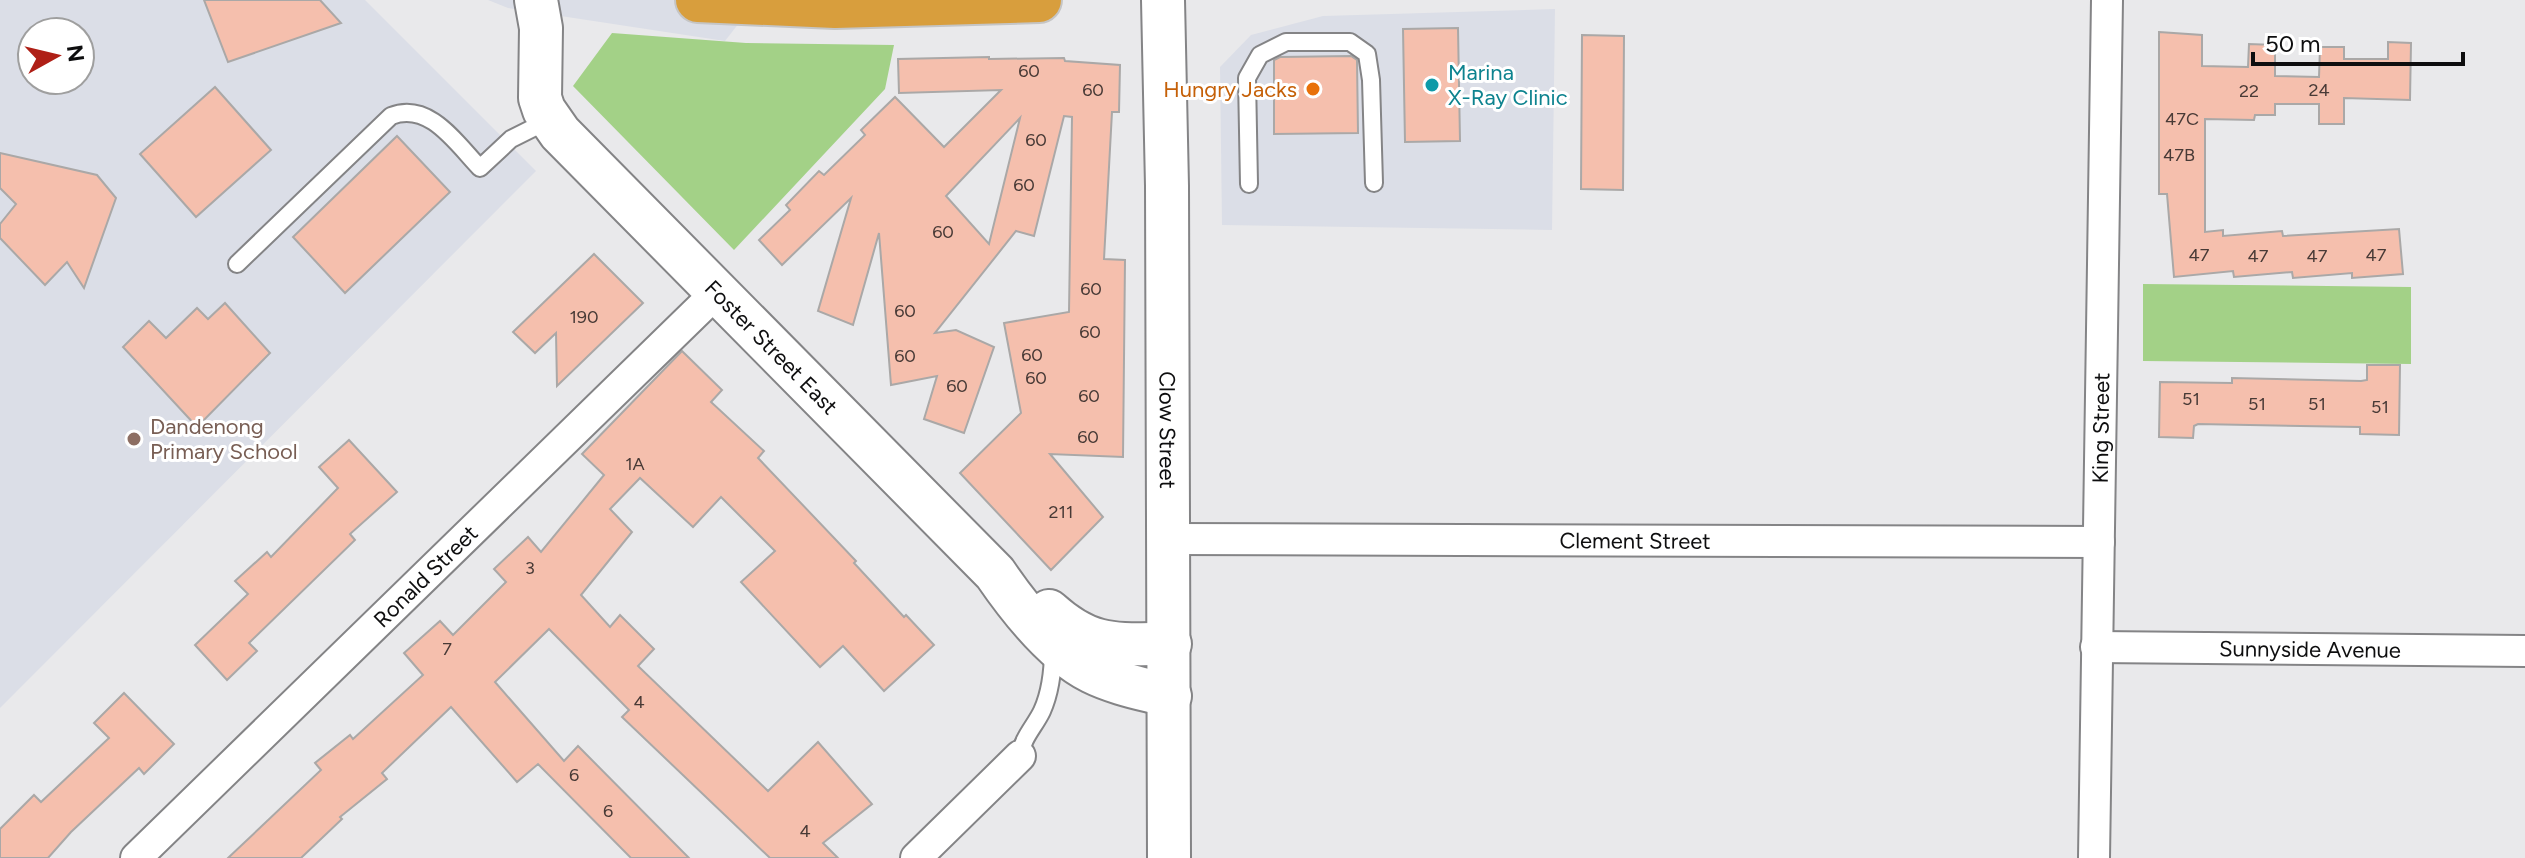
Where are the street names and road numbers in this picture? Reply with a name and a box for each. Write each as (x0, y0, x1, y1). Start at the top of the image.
street label: Foster Street East (699, 274, 844, 420)
street label: Clow Street (1154, 371, 1181, 489)
street label: King Street (2086, 372, 2115, 484)
street label: Ronald Street (368, 519, 483, 633)
street label: Clement Street (1559, 527, 1711, 554)
street label: Sunnyside Avenue (2219, 635, 2401, 663)

